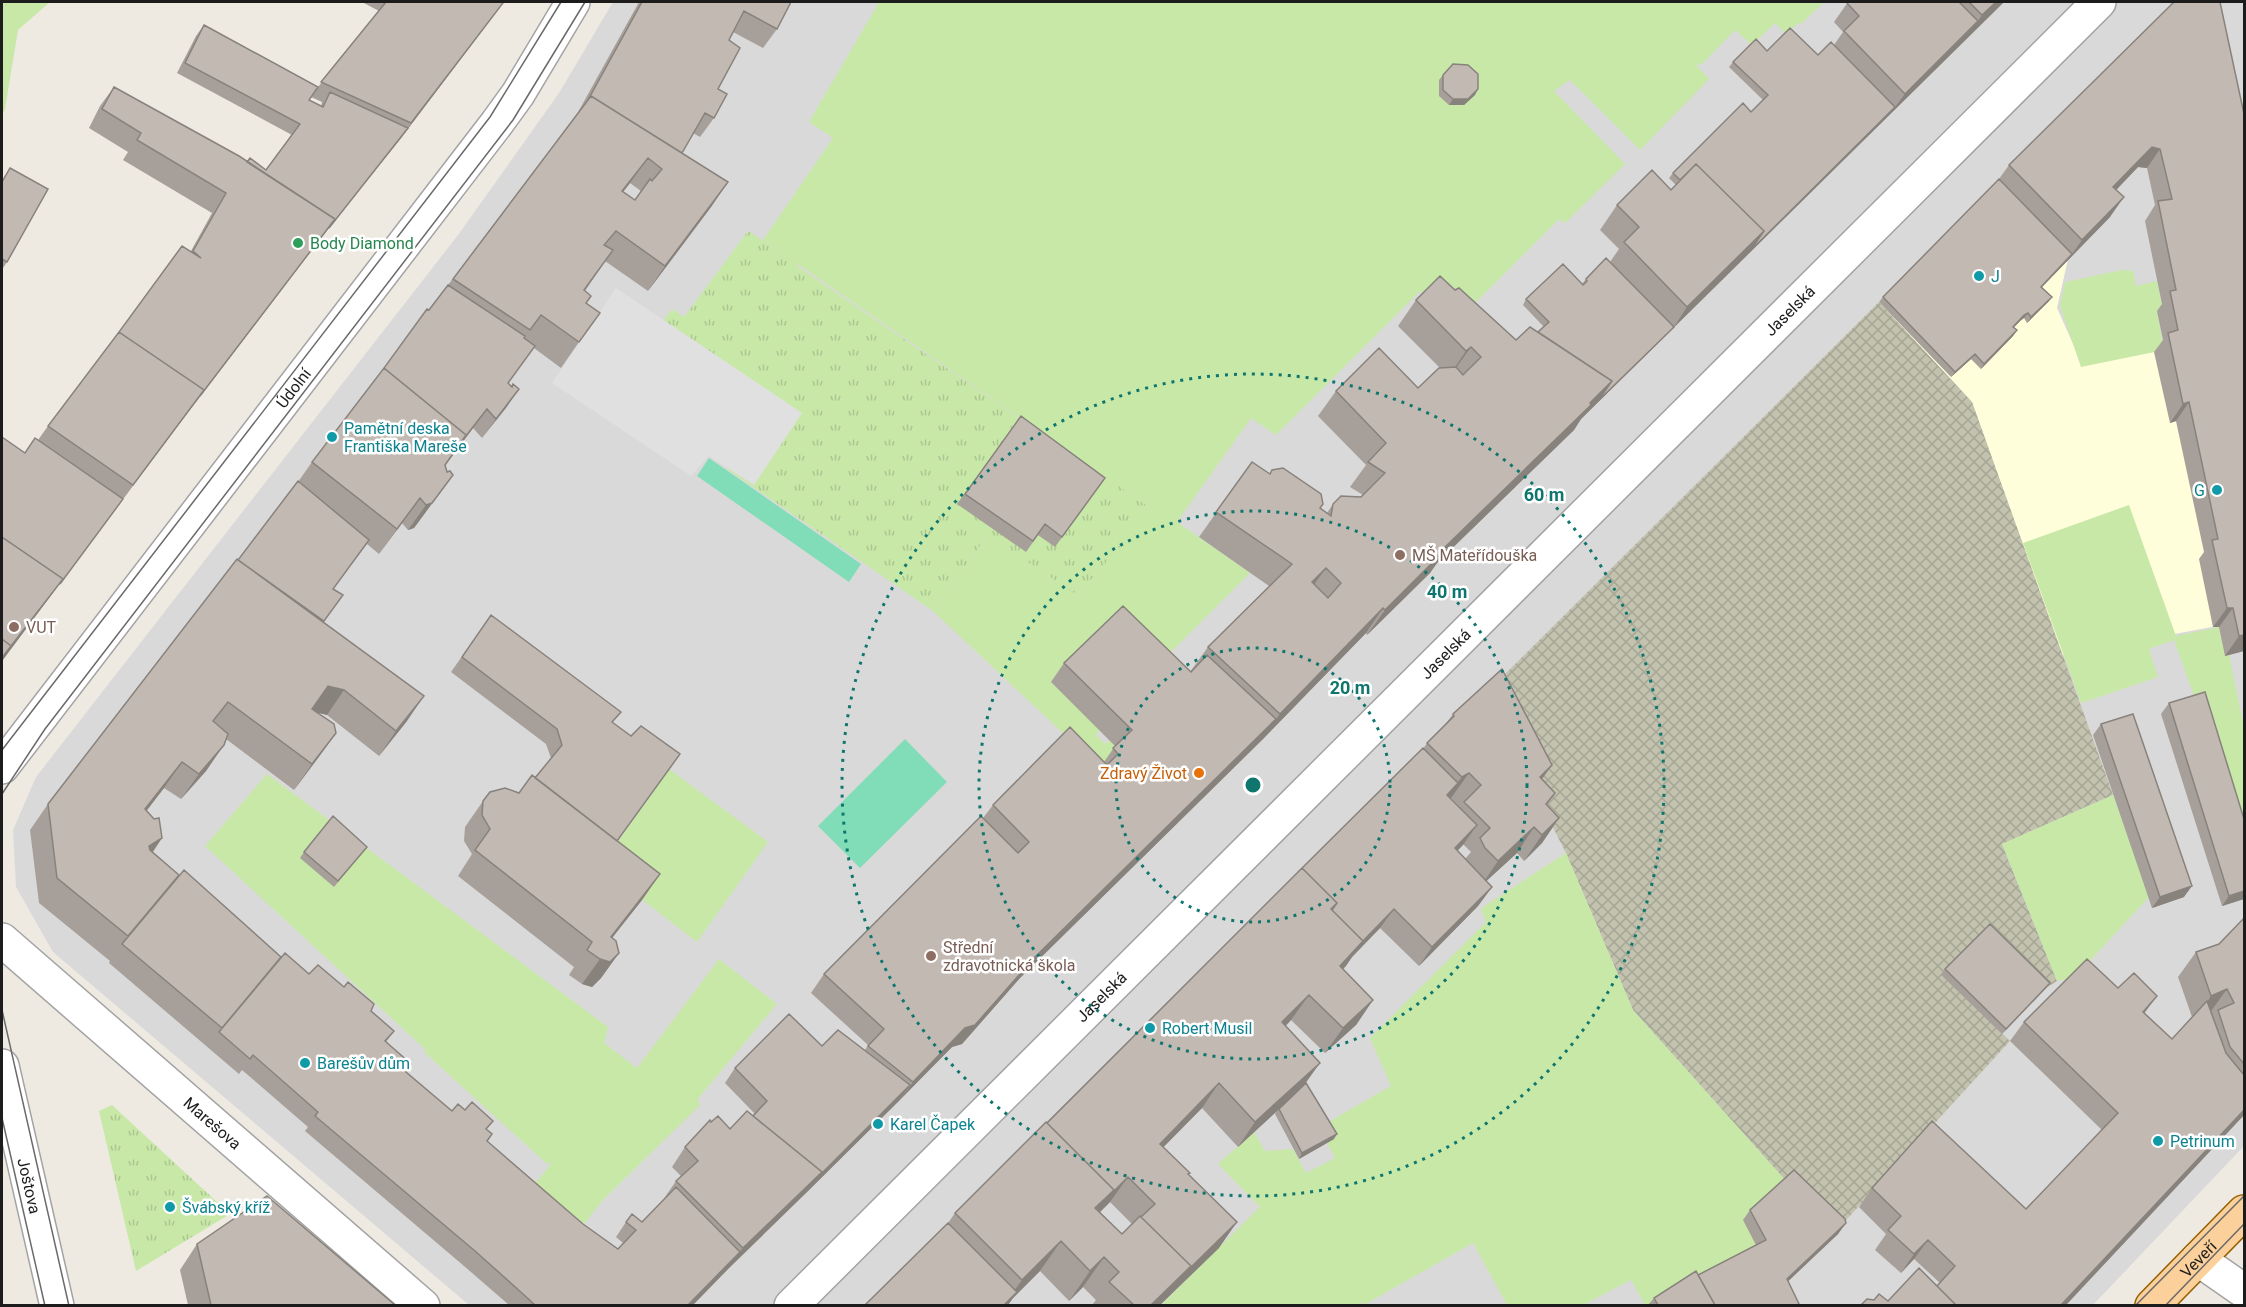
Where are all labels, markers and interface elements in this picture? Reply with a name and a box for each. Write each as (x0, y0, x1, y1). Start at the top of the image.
place label: Body Diamond (310, 234, 414, 253)
marker: Body Diamond (291, 236, 305, 250)
place label: J (1991, 267, 2000, 286)
marker: J (1972, 269, 1986, 283)
street label: Jaselská (1760, 281, 1819, 340)
street label: Údolní (272, 363, 315, 412)
place label: Pamětní deska Františka Mareše (344, 419, 467, 456)
marker: Pamětní deska Františka Mareše (325, 430, 339, 444)
place label: G (2194, 481, 2205, 500)
marker: G (2210, 483, 2224, 497)
text: 60 m (1524, 484, 1564, 505)
place label: MŠ Mateřídouška (1412, 545, 1537, 565)
marker: MŠ Mateřídouška (1393, 548, 1407, 562)
text: 40 m (1427, 581, 1467, 602)
place label: VUT (26, 618, 57, 637)
marker: VUT (7, 620, 21, 634)
street label: Jaselská (1416, 625, 1474, 683)
text: 20 m (1330, 677, 1370, 698)
place label: Zdravý Život (1100, 764, 1187, 783)
marker: Zdravý Život (1192, 766, 1206, 780)
centre of rings (1243, 775, 1263, 795)
place label: Střední zdravotnická škola (943, 938, 1076, 975)
marker: Střední zdravotnická škola (924, 949, 938, 963)
street label: Jaselská (1072, 968, 1130, 1026)
place label: Robert Musil (1162, 1019, 1252, 1038)
marker: Robert Musil (1143, 1021, 1157, 1035)
place label: Barešův dům (317, 1054, 410, 1073)
marker: Barešův dům (298, 1056, 312, 1070)
street label: Marešova (180, 1093, 245, 1153)
place label: Karel Čapek (890, 1114, 976, 1134)
marker: Karel Čapek (871, 1117, 885, 1131)
place label: Petrinum (2170, 1132, 2235, 1151)
marker: Petrinum (2151, 1134, 2165, 1148)
street label: Joštova (14, 1156, 45, 1216)
place label: Švábský kříž (182, 1197, 270, 1217)
marker: Švábský kříž (163, 1200, 177, 1214)
street label: Veveří (2176, 1236, 2221, 1281)

